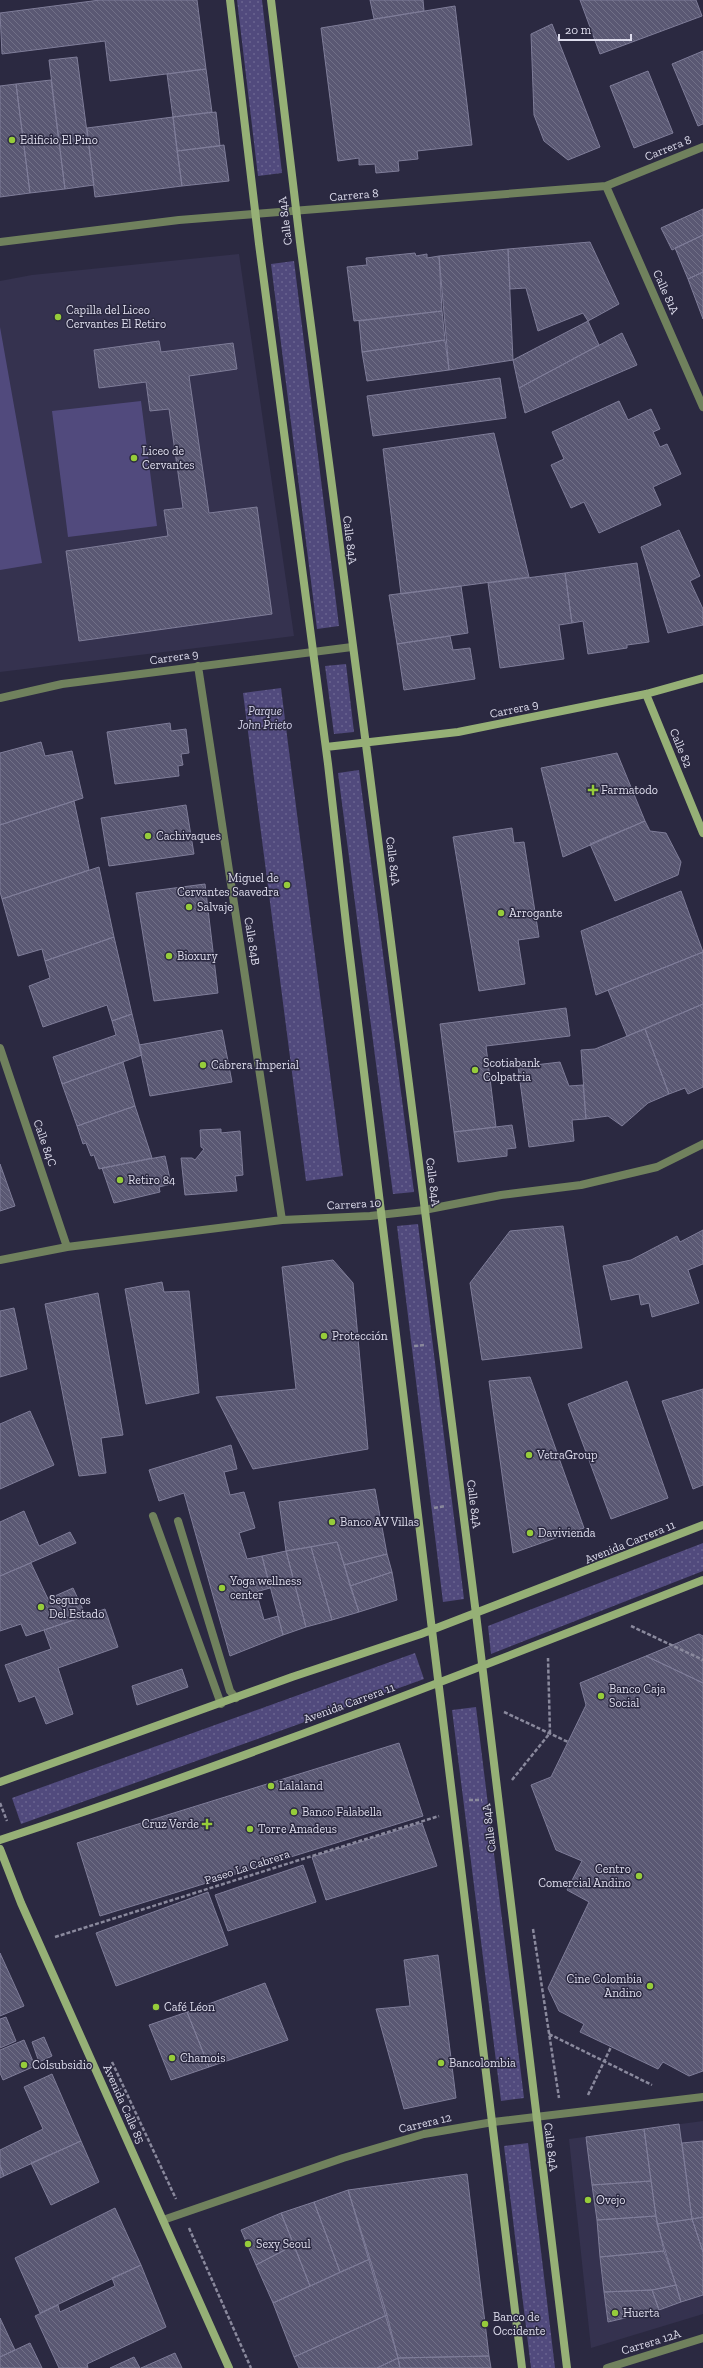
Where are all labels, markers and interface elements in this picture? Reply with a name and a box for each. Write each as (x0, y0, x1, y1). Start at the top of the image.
scale bar (559, 16, 631, 42)
text: 20 m (565, 23, 592, 37)
street label: Carrera 8 (643, 132, 693, 164)
place label: Edificio El Pino (20, 133, 98, 147)
marker: Edificio El Pino (7, 135, 17, 145)
street label: Carrera 8 (329, 186, 379, 204)
street label: Calle 84A (275, 196, 295, 246)
street label: Calle 81A (650, 268, 682, 317)
place label: Capilla del Liceo Cervantes El Retiro (66, 303, 166, 331)
marker: Capilla del Liceo Cervantes El Retiro (53, 312, 63, 322)
place label: Liceo de Cervantes (142, 444, 195, 472)
marker: Liceo de Cervantes (129, 453, 139, 463)
street label: Calle 84A (340, 515, 360, 565)
street label: Carrera 9 (149, 647, 199, 667)
street label: Carrera 9 (488, 697, 540, 721)
park label: Parque John Prieto (237, 704, 293, 732)
street label: Calle 82 (667, 726, 695, 770)
place label: Farmatodo (601, 783, 658, 797)
marker: Farmatodo (588, 785, 598, 795)
place label: Cachivaques (156, 829, 221, 843)
marker: Cachivaques (143, 831, 153, 841)
street label: Calle 84A (383, 836, 403, 886)
place label: Miguel de Cervantes Saavedra (177, 871, 279, 899)
marker: Miguel de Cervantes Saavedra (282, 880, 292, 890)
place label: Salvaje (197, 900, 233, 915)
marker: Salvaje (184, 902, 194, 912)
place label: Arrogante (509, 906, 563, 920)
marker: Arrogante (496, 908, 506, 918)
street label: Calle 84B (241, 916, 263, 966)
place label: Bioxury (177, 949, 218, 963)
marker: Bioxury (164, 951, 174, 961)
place label: Scotiabank Colpatria (483, 1056, 541, 1084)
place label: Cabrera Imperial (211, 1058, 299, 1072)
marker: Cabrera Imperial (198, 1060, 208, 1070)
marker: Scotiabank Colpatria (470, 1065, 480, 1075)
street label: Calle 84C (30, 1118, 60, 1169)
street label: Calle 84A (423, 1157, 443, 1207)
place label: Retiro 84 (128, 1173, 176, 1187)
marker: Retiro 84 (115, 1175, 125, 1185)
street label: Carrera 10 (326, 1196, 382, 1212)
place label: Protección (332, 1329, 388, 1343)
marker: Protección (319, 1331, 329, 1341)
place label: VetraGroup (536, 1448, 598, 1462)
marker: VetraGroup (524, 1450, 534, 1460)
street label: Calle 84A (464, 1479, 484, 1529)
place label: Banco AV Villas (340, 1515, 419, 1529)
marker: Banco AV Villas (327, 1517, 337, 1527)
street label: Avenida Carrera 11 (583, 1517, 678, 1567)
place label: Davivienda (538, 1526, 596, 1540)
marker: Davivienda (525, 1528, 535, 1538)
place label: Yoga wellness center (229, 1574, 302, 1602)
marker: Yoga wellness center (217, 1583, 227, 1593)
place label: Seguros Del Estado (49, 1593, 104, 1621)
marker: Seguros Del Estado (36, 1602, 46, 1612)
street label: Avenida Carrera 11 (301, 1680, 397, 1726)
place label: Banco Caja Social (609, 1682, 666, 1710)
marker: Banco Caja Social (596, 1691, 606, 1701)
place label: Lalaland (279, 1779, 323, 1793)
marker: Lalaland (266, 1781, 276, 1791)
street label: Calle 84A (479, 1803, 499, 1853)
place label: Banco Falabella (302, 1805, 382, 1819)
marker: Banco Falabella (289, 1807, 299, 1817)
place label: Cruz Verde (142, 1817, 199, 1831)
marker: Cruz Verde (202, 1819, 212, 1829)
place label: Torre Amadeus (258, 1822, 337, 1836)
marker: Torre Amadeus (245, 1824, 255, 1834)
street label: Paseo La Cabrera (203, 1847, 292, 1887)
place label: Centro Comercial Andino (538, 1862, 631, 1890)
marker: Centro Comercial Andino (634, 1871, 644, 1881)
place label: Cine Colombia Andino (566, 1972, 642, 2000)
marker: Cine Colombia Andino (645, 1981, 655, 1991)
place label: Café Léon (164, 2000, 215, 2014)
marker: Café Léon (151, 2002, 161, 2012)
place label: Chamois (180, 2051, 225, 2065)
marker: Chamois (167, 2053, 177, 2063)
place label: Bancolombia (449, 2056, 516, 2070)
place label: Colsubsidio (32, 2058, 92, 2072)
marker: Bancolombia (436, 2058, 446, 2068)
marker: Colsubsidio (19, 2060, 29, 2070)
street label: Avenida Calle 85 (100, 2062, 148, 2146)
street label: Carrera 12 (397, 2110, 453, 2136)
street label: Calle 84A (541, 2122, 561, 2172)
place label: Ovejo (596, 2193, 625, 2208)
marker: Ovejo (583, 2195, 593, 2205)
place label: Sexy Seoul (256, 2237, 311, 2251)
marker: Sexy Seoul (243, 2239, 253, 2249)
place label: Huerta (623, 2306, 660, 2320)
marker: Huerta (610, 2308, 620, 2318)
place label: Banco de Occidente (493, 2310, 546, 2338)
marker: Banco de Occidente (480, 2319, 490, 2329)
street label: Carrera 12A (620, 2326, 683, 2358)

